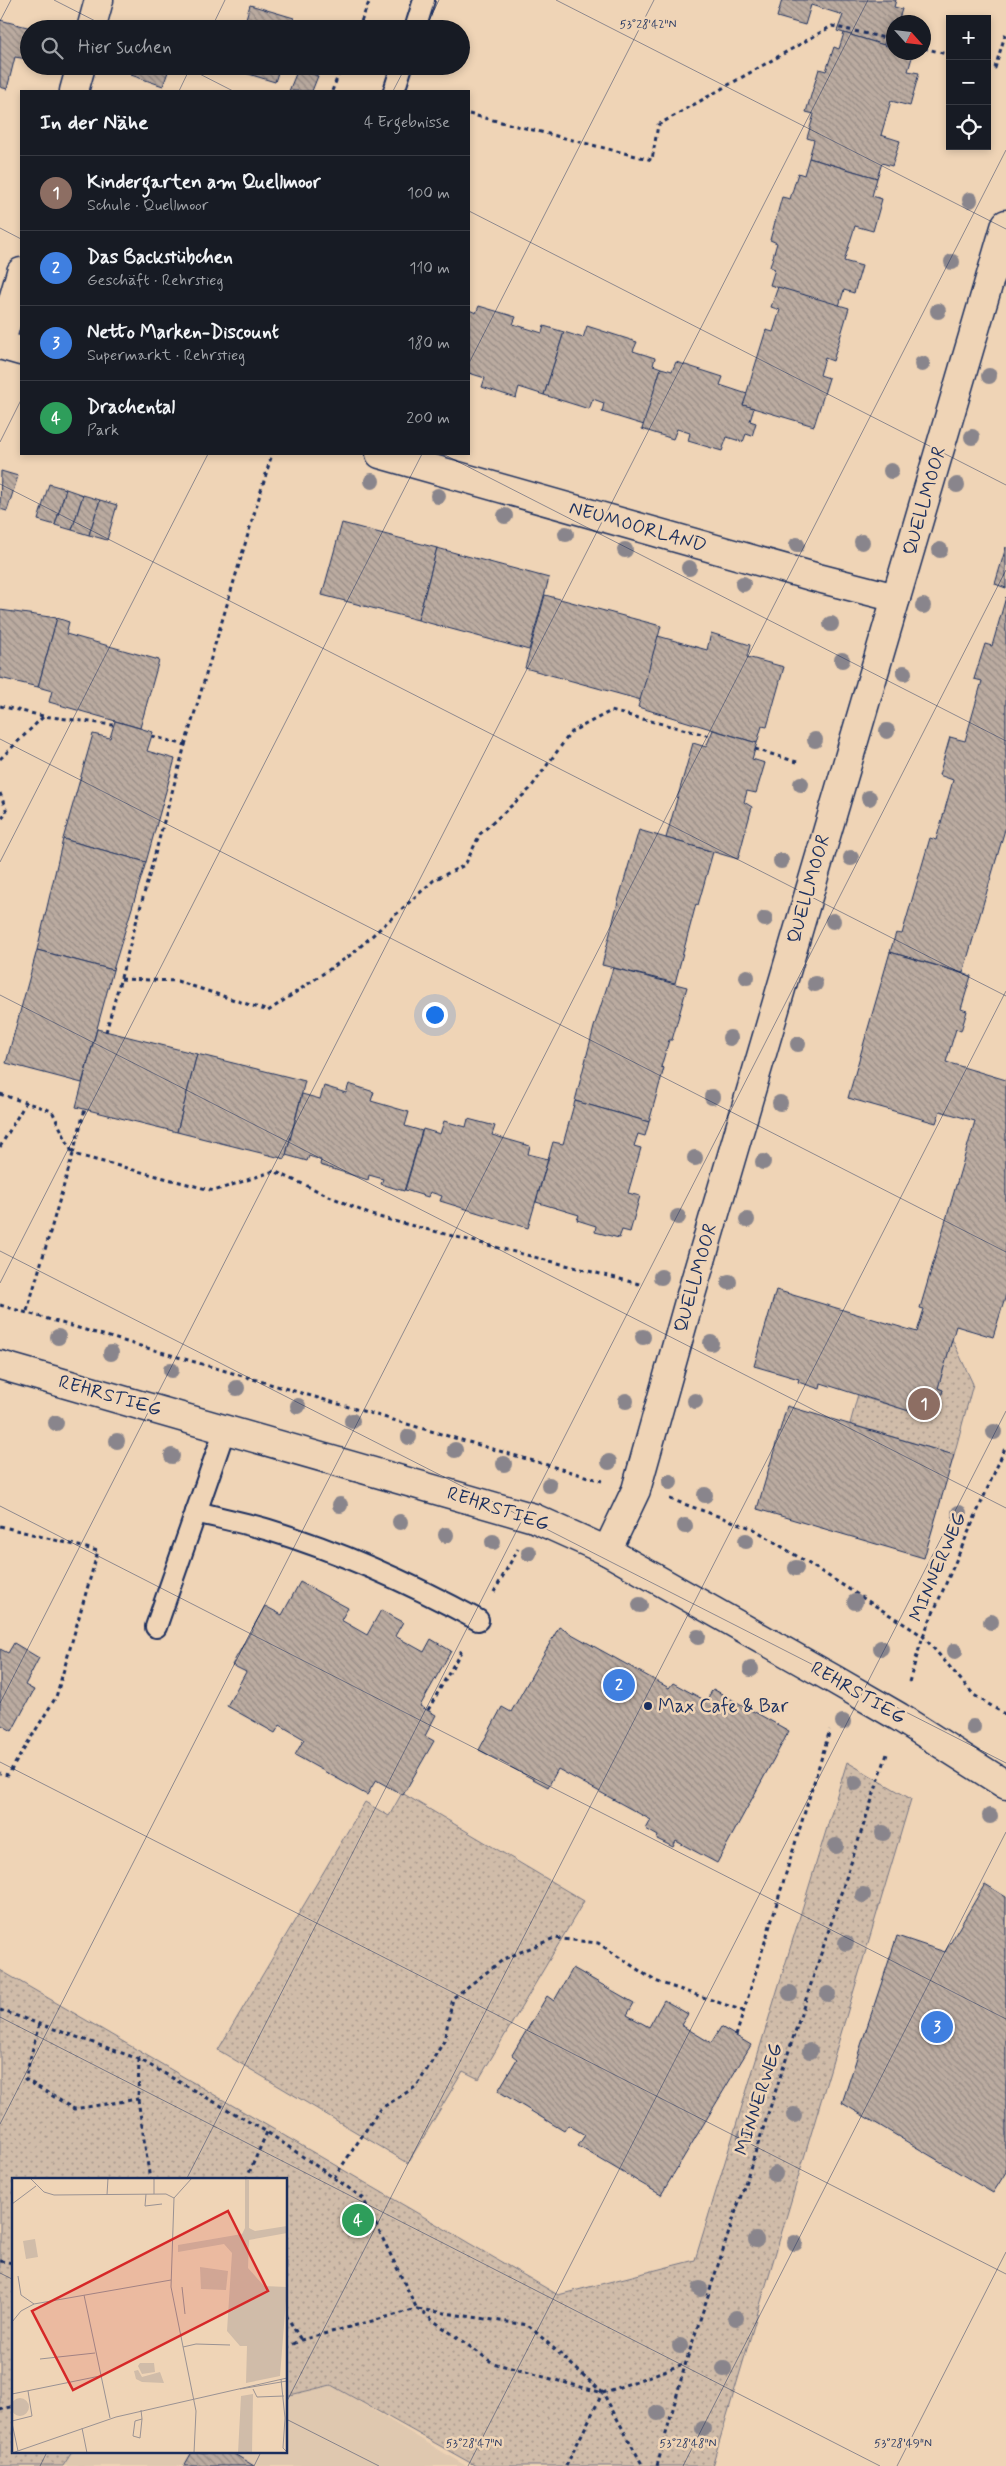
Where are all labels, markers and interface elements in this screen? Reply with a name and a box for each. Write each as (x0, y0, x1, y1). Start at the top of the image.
north arrow (886, 15, 931, 60)
map controls (946, 15, 991, 150)
button: + (946, 15, 991, 60)
text: 53°28'42"N (619, 17, 677, 33)
search box (20, 20, 470, 75)
icon: search (38, 34, 66, 62)
text: Hier suchen (78, 35, 172, 60)
button: − (946, 60, 991, 105)
button: locate (946, 105, 991, 150)
text: In der Nähe (40, 109, 148, 137)
text: 4 Ergebnisse (364, 112, 450, 133)
text: Kindergarten am Quellmoor (87, 170, 321, 195)
text: 1 (52, 183, 60, 204)
text: 100 m (407, 183, 450, 204)
text: Schule · Quellmoor (87, 195, 208, 216)
text: Das Backstübchen (87, 245, 233, 270)
text: 2 (52, 258, 60, 279)
text: 110 m (409, 258, 450, 279)
text: Geschäft · Rehrstieg (87, 270, 224, 291)
text: Netto Marken-Discount (87, 320, 279, 345)
text: 3 (52, 333, 60, 354)
text: 180 m (407, 333, 450, 354)
text: Supermarkt · Rehrstieg (87, 345, 245, 366)
text: Drachental (87, 395, 175, 420)
text: 4 (51, 408, 61, 429)
text: 200 m (406, 408, 450, 429)
text: Park (87, 420, 119, 441)
street label: QUELLMOOR (898, 444, 952, 558)
street label: NEUMOORLAND (566, 495, 710, 559)
street label: QUELLMOOR (782, 832, 836, 946)
your location (422, 1002, 448, 1028)
street label: QUELLMOOR (669, 1221, 723, 1335)
street label: REHRSTIEG (56, 1369, 164, 1423)
pin: 1 (908, 1385, 940, 1423)
street label: REHRSTIEG (444, 1481, 552, 1537)
street label: MINNERWEG (904, 1508, 972, 1626)
street label: REHRSTIEG (806, 1656, 910, 1730)
pin: 2 (603, 1666, 635, 1704)
place label: Max Cafe & Bar (658, 1694, 788, 1719)
marker: Max Cafe & Bar (642, 1700, 654, 1712)
pin: 3 (921, 2008, 953, 2046)
street label: MINNERWEG (729, 2040, 789, 2158)
inset map (12, 2178, 288, 2454)
pin: 4 (342, 2201, 374, 2239)
text: 53°28'47"N (446, 2436, 502, 2452)
text: 53°28'48"N (659, 2436, 717, 2452)
text: 53°28'49"N (874, 2436, 932, 2452)

